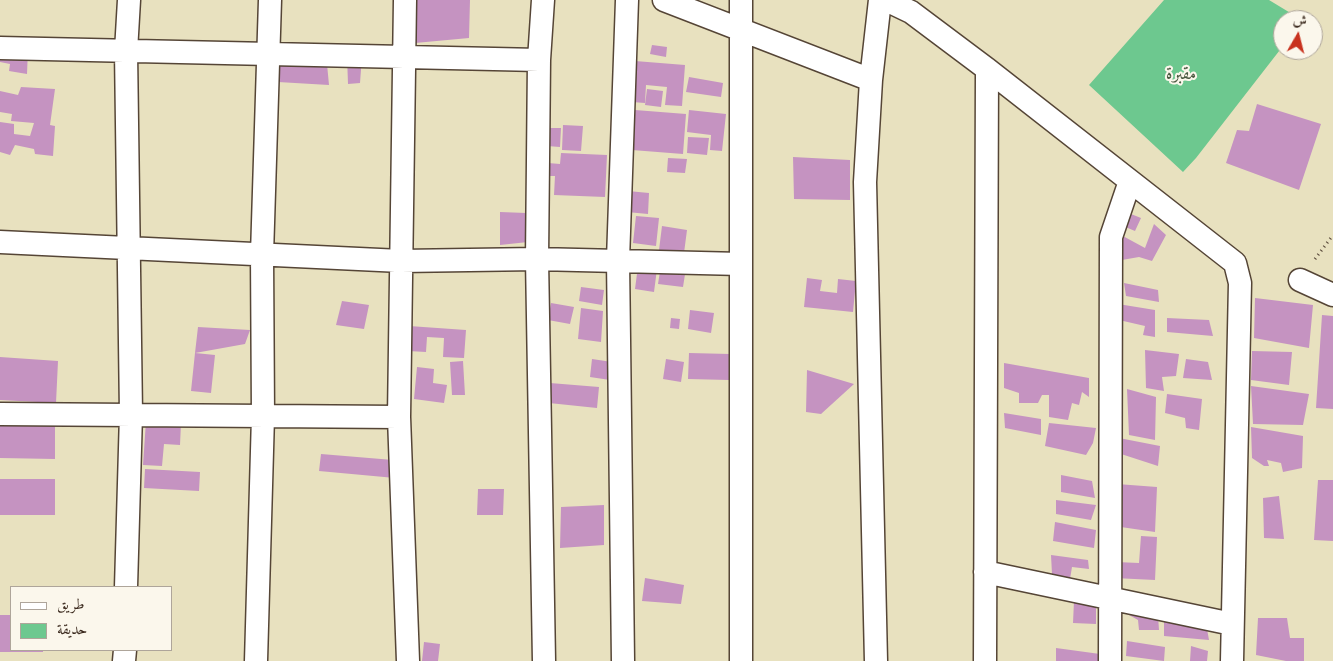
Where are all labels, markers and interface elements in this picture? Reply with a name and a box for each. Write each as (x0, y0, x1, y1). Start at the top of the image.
north arrow (1273, 10, 1323, 60)
text: ش (1292, 10, 1308, 31)
park label: مقبرة (1166, 64, 1196, 86)
legend (10, 586, 172, 651)
text: طريق (57, 594, 84, 614)
text: حديقة (57, 619, 87, 639)

